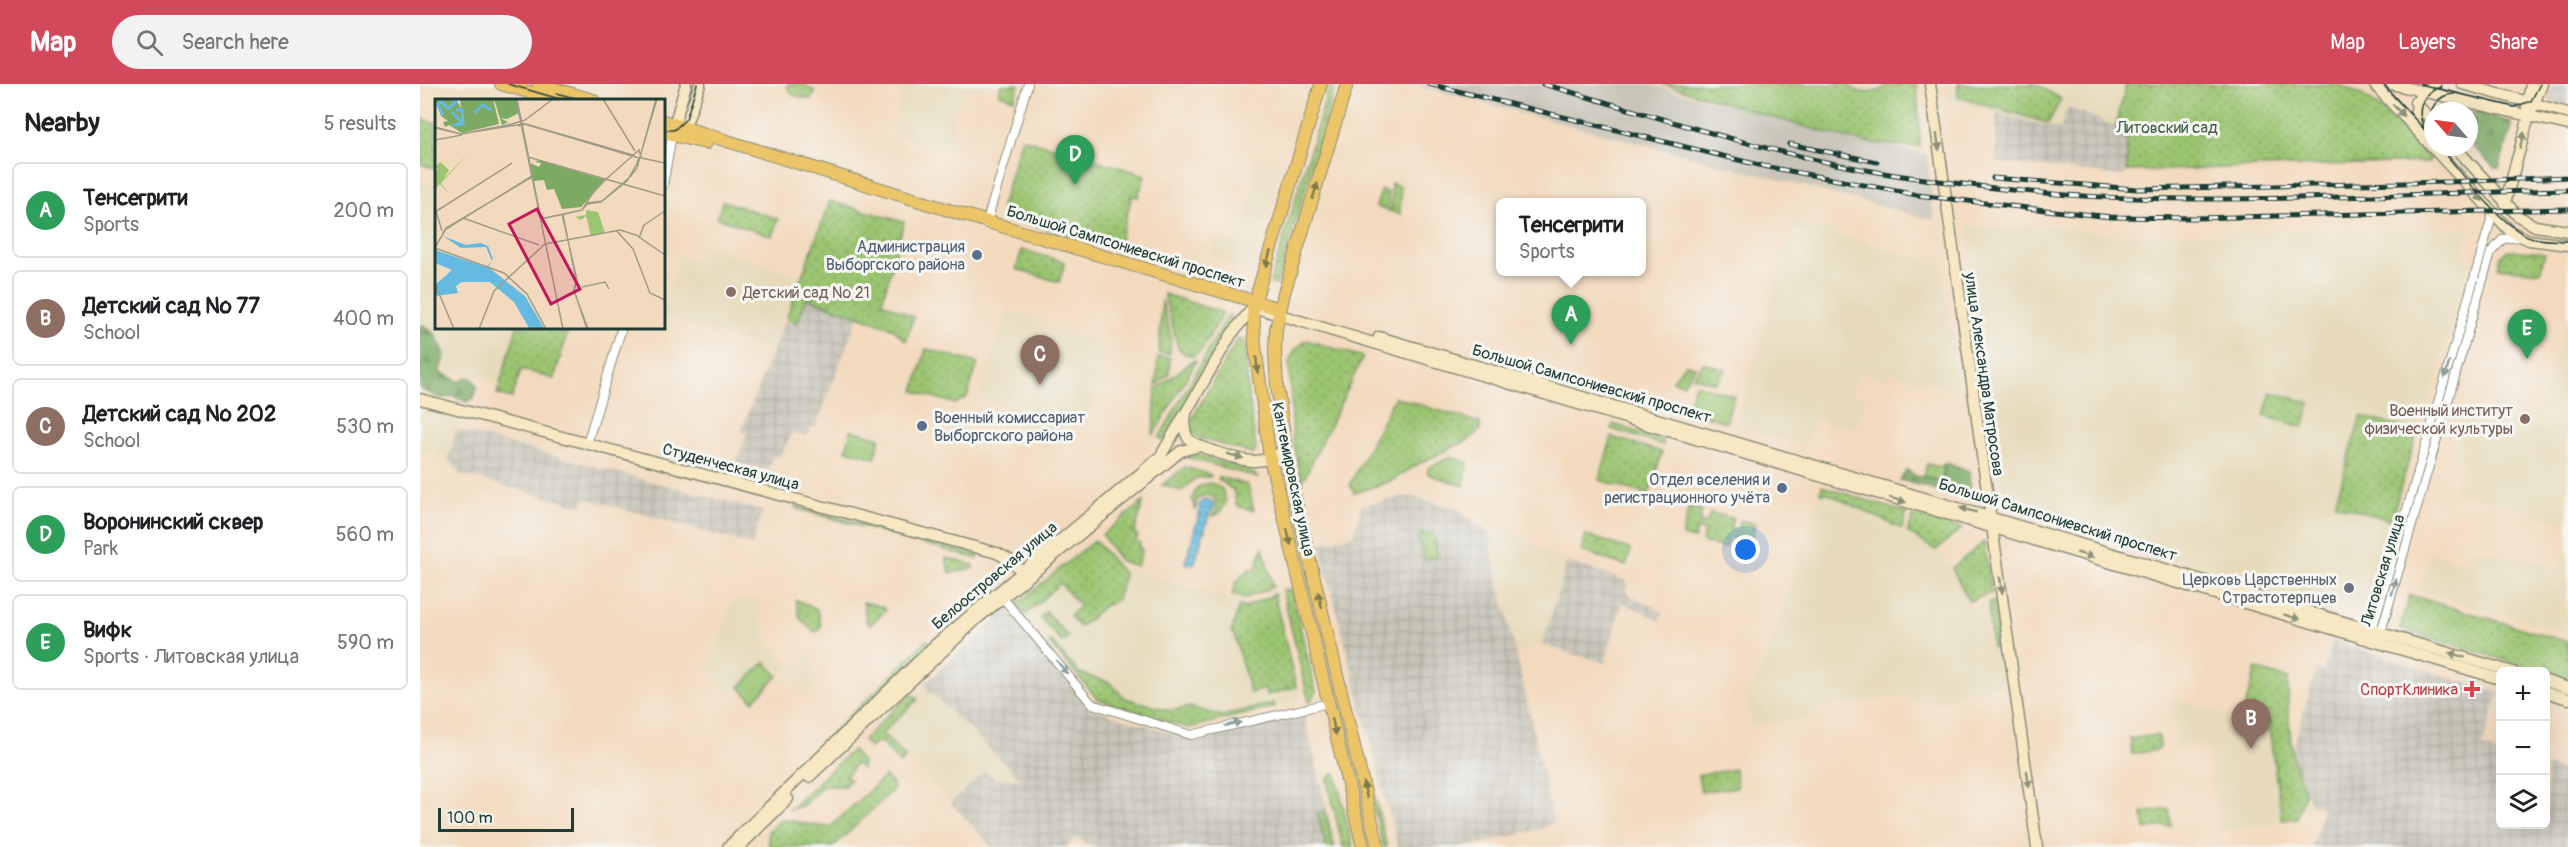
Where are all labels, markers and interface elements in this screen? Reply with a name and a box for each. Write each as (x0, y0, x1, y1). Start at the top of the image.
search box (112, 15, 532, 69)
text: Map (30, 25, 76, 60)
icon: search (133, 26, 166, 59)
text: Search here (181, 28, 289, 56)
text: Map (2330, 29, 2365, 56)
text: Layers (2398, 29, 2456, 56)
text: Share (2489, 29, 2538, 56)
inset map (435, 99, 664, 328)
one-way arrow (2391, 102, 2404, 117)
north arrow (2424, 102, 2478, 156)
text: Nearby (24, 107, 100, 139)
text: 5 results (324, 111, 396, 136)
park label: Литовский сад (2115, 118, 2218, 138)
one-way arrow (2518, 131, 2527, 149)
one-way arrow (1933, 133, 1942, 152)
pin: D (1056, 135, 1094, 185)
one-way arrow (1311, 182, 1320, 200)
text: Тенсегрити (83, 184, 188, 212)
one-way arrow (2470, 187, 2483, 202)
text: A (39, 198, 52, 223)
text: 200 m (333, 198, 394, 223)
popup (1496, 198, 1646, 276)
street label: Большой Сампсониевский проспект (1004, 201, 1247, 293)
text: Тенсегрити (1519, 211, 1623, 239)
text: Sports (83, 212, 139, 237)
place label: Администрация Выборгского района (826, 237, 965, 275)
text: Sports (1519, 239, 1575, 264)
marker: Администрация Выборгского района (970, 248, 984, 262)
one-way arrow (1263, 250, 1272, 268)
street label: улица Александра Матросова (1960, 270, 2008, 477)
place label: Детский сад № 21 (742, 283, 870, 303)
marker: Детский сад № 21 (724, 285, 738, 299)
text: Детский сад № 77 (83, 292, 260, 320)
pin: A (1552, 296, 1590, 345)
text: B (40, 306, 51, 331)
text: 400 m (333, 306, 394, 331)
pin: E (2508, 310, 2546, 359)
text: School (83, 320, 140, 345)
pin: C (1020, 336, 1060, 385)
street label: Большой Сампсониевский проспект (1470, 340, 1714, 428)
one-way arrow (1252, 356, 1262, 375)
one-way arrow (2442, 361, 2452, 379)
text: Детский сад № 202 (83, 400, 276, 428)
street label: Кантемировская улица (1267, 400, 1319, 558)
place label: Военный институт физической культуры (2364, 401, 2513, 439)
place label: Военный комиссариат Выборгского района (934, 408, 1085, 446)
marker: Военный институт физической культуры (2518, 412, 2532, 426)
text: C (39, 414, 52, 439)
text: 530 m (336, 414, 394, 439)
marker: Военный комиссариат Выборгского района (915, 419, 929, 433)
text: School (83, 428, 140, 453)
street label: Студенческая улица (660, 439, 801, 495)
one-way arrow (1226, 452, 1244, 461)
place label: Отдел вселения и регистрационного учёта (1604, 470, 1770, 508)
street label: Большой Сампсониевский проспект (1936, 474, 2179, 566)
marker: Отдел вселения и регистрационного учёта (1775, 481, 1789, 495)
one-way arrow (1889, 496, 1907, 505)
one-way arrow (1959, 505, 1977, 514)
text: Воронинский сквер (83, 508, 263, 536)
street label: Литовская улица (2356, 512, 2409, 630)
street label: Белоостровская улица (928, 517, 1061, 634)
text: D (39, 522, 52, 547)
text: 560 m (336, 522, 394, 547)
one-way arrow (1284, 528, 1294, 546)
your location (1731, 535, 1760, 564)
text: Park (83, 536, 118, 561)
one-way arrow (2076, 551, 2094, 560)
place label: Церковь Царственных Страстотерпцев (2182, 570, 2337, 608)
one-way arrow (1996, 576, 2005, 595)
one-way arrow (2390, 578, 2399, 596)
marker: Церковь Царственных Страстотерпцев (2342, 581, 2356, 595)
one-way arrow (1314, 591, 1324, 610)
one-way arrow (2283, 613, 2301, 622)
text: Вифк (83, 616, 132, 644)
text: E (40, 630, 51, 655)
text: 590 m (337, 630, 394, 655)
text: Sports · Литовская улица (83, 644, 299, 669)
one-way arrow (2448, 650, 2466, 659)
one-way arrow (1055, 659, 1068, 675)
map controls (2496, 667, 2550, 829)
button: + (2496, 667, 2550, 721)
place label: СпортКлиника (2360, 680, 2458, 700)
marker: СпортКлиника (2463, 680, 2481, 698)
pin: B (2232, 700, 2270, 749)
one-way arrow (1330, 717, 1340, 736)
one-way arrow (1224, 719, 1242, 729)
button: − (2496, 721, 2550, 775)
one-way arrow (2023, 769, 2032, 788)
button: layers (2496, 775, 2550, 829)
one-way arrow (1359, 781, 1369, 799)
scale bar (438, 805, 574, 832)
text: 100 m (447, 808, 493, 828)

